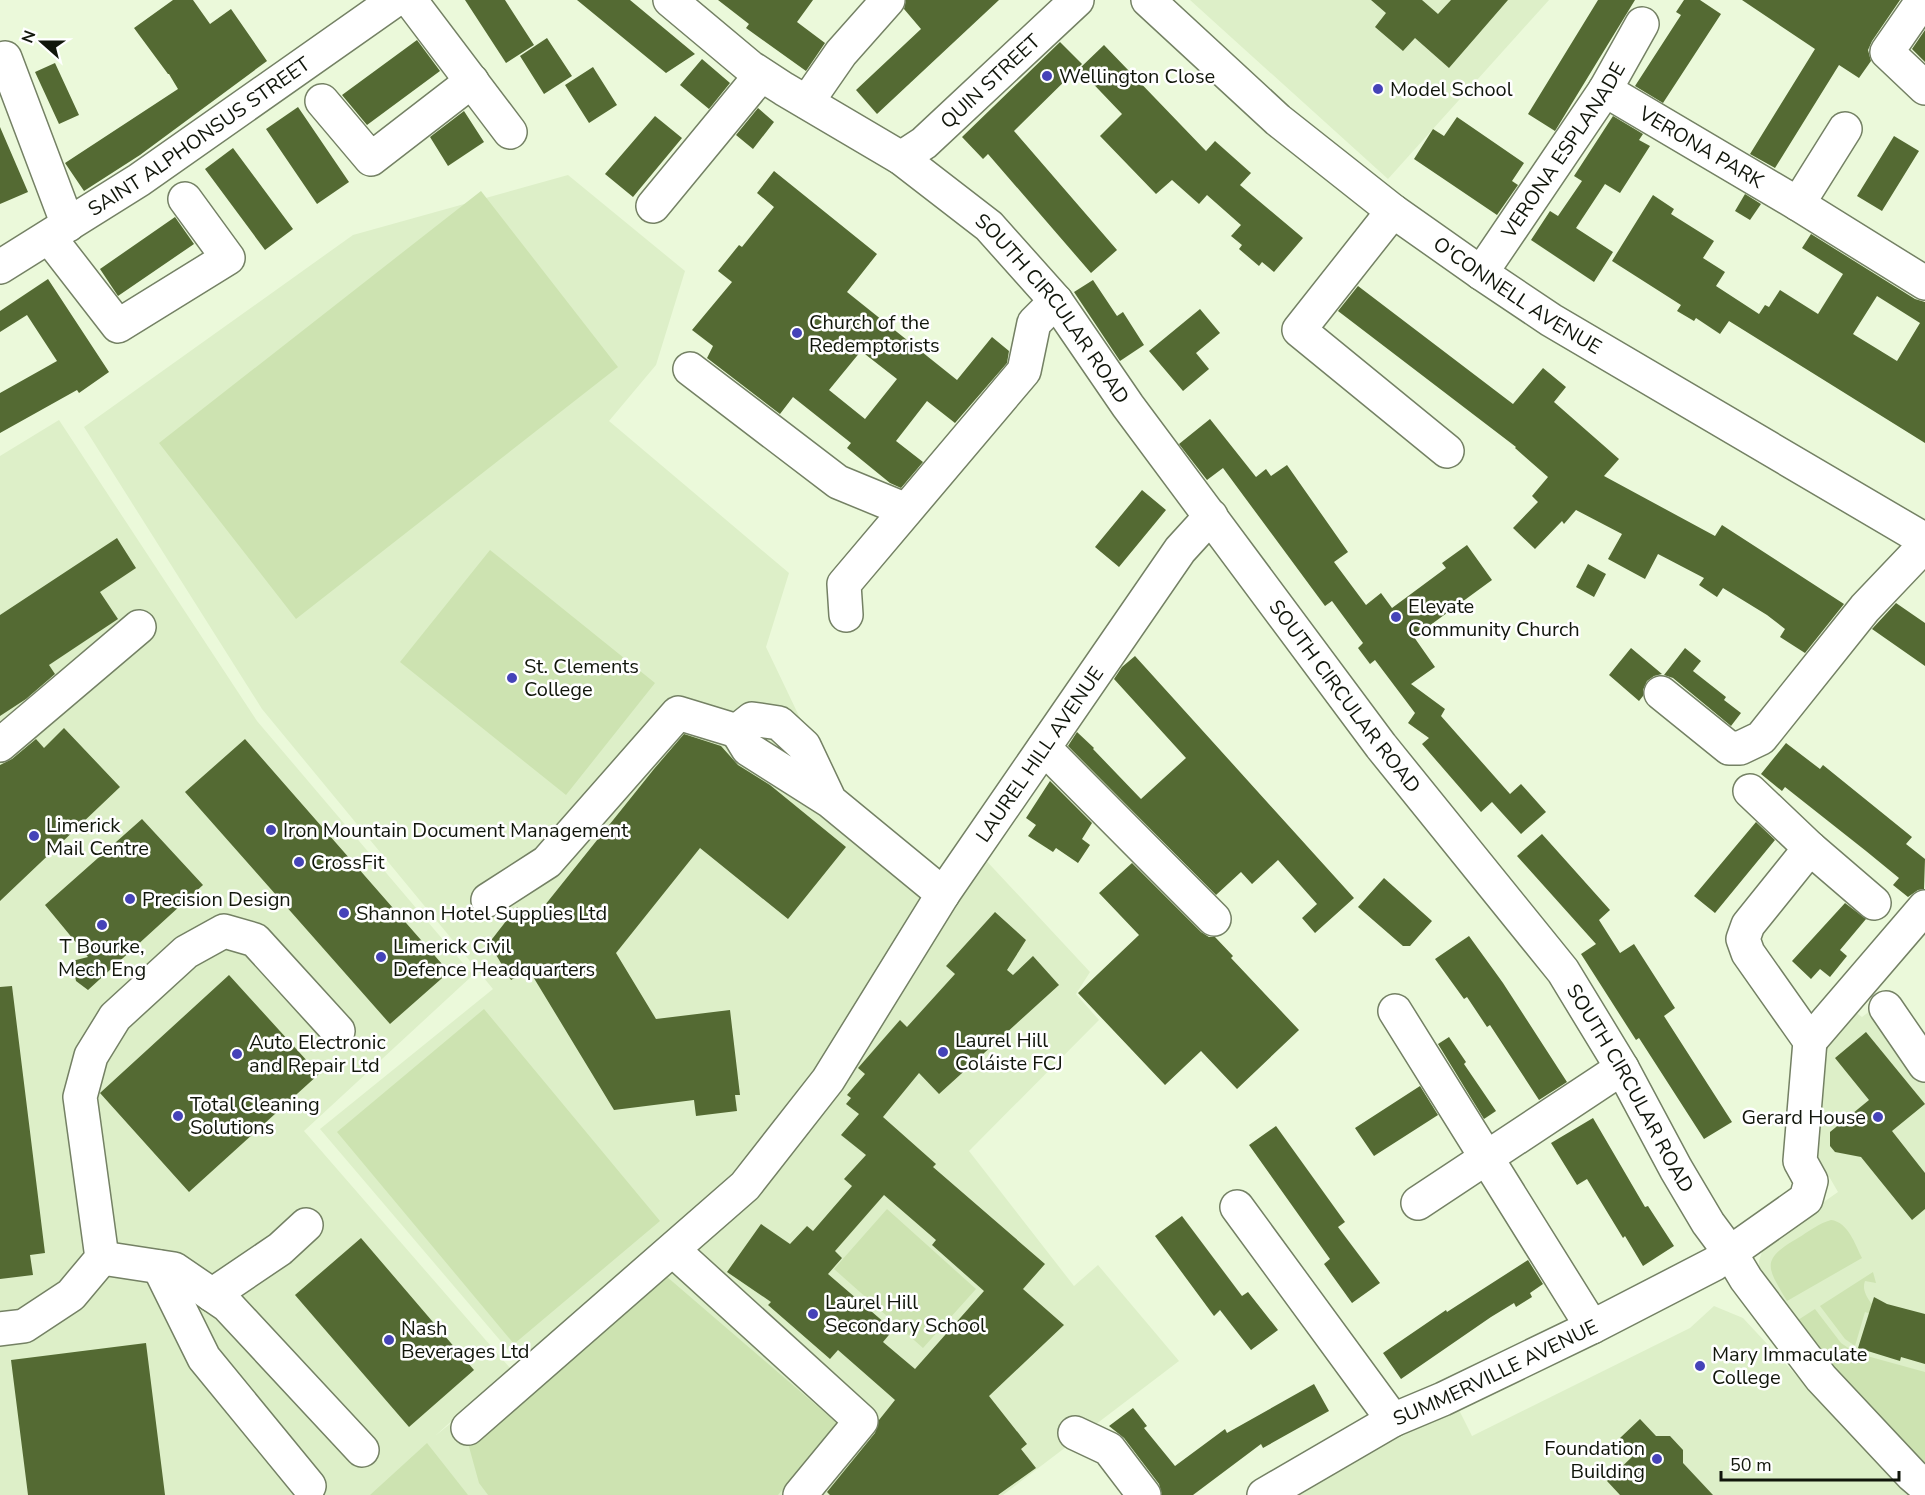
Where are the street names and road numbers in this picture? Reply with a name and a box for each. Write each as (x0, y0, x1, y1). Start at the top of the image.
street label: QUIN STREET (934, 28, 1046, 135)
street label: SAINT ALPHONSUS STREET (83, 50, 315, 222)
street label: VERONA ESPLANADE (1494, 57, 1631, 244)
street label: VERONA PARK (1633, 99, 1769, 195)
street label: SOUTH CIRCULAR ROAD (970, 207, 1136, 409)
street label: O'CONNELL AVENUE (1428, 230, 1607, 360)
street label: SOUTH CIRCULAR ROAD (1263, 594, 1427, 798)
street label: LAUREL HILL AVENUE (969, 661, 1109, 847)
street label: SOUTH CIRCULAR ROAD (1560, 979, 1700, 1197)
street label: SUMMERVILLE AVENUE (1389, 1313, 1602, 1432)

